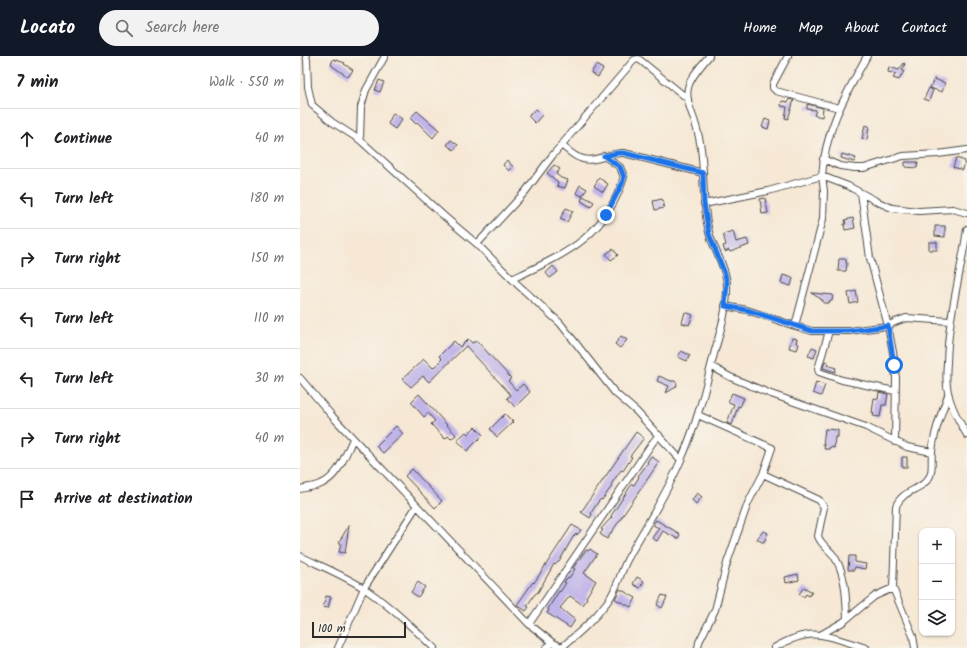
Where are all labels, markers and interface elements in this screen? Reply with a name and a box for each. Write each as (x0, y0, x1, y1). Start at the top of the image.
search box (99, 10, 379, 46)
text: Locato (20, 13, 75, 43)
text: Search here (145, 16, 219, 40)
icon: search (113, 17, 135, 39)
text: Home (743, 17, 777, 39)
text: Map (799, 17, 823, 39)
text: About (845, 17, 879, 39)
text: Contact (901, 17, 947, 39)
text: 7 min (16, 69, 58, 96)
text: Walk · 550 m (209, 72, 284, 93)
text: Continue (54, 127, 112, 151)
icon: ahead (16, 128, 38, 150)
text: 40 m (255, 128, 284, 149)
text: Turn left (54, 187, 114, 211)
icon: left (16, 188, 38, 210)
text: 180 m (250, 188, 284, 209)
route end (597, 206, 615, 224)
text: Turn right (54, 247, 121, 271)
icon: right (16, 248, 38, 270)
text: 150 m (251, 248, 284, 269)
text: Turn left (54, 307, 114, 331)
icon: left (16, 308, 38, 330)
text: 110 m (254, 308, 284, 329)
route start (885, 356, 903, 374)
text: Turn left (54, 367, 114, 391)
icon: left (16, 368, 38, 390)
text: 30 m (255, 368, 284, 389)
text: Turn right (54, 427, 121, 451)
icon: right (16, 428, 38, 450)
text: 40 m (255, 428, 284, 449)
text: Arrive at destination (54, 487, 193, 511)
icon: arrive (16, 488, 38, 510)
map controls (919, 528, 955, 636)
button: + (919, 528, 955, 564)
button: − (919, 564, 955, 600)
button: layers (919, 600, 955, 636)
scale bar (312, 620, 406, 639)
text: 100 m (318, 620, 346, 638)

